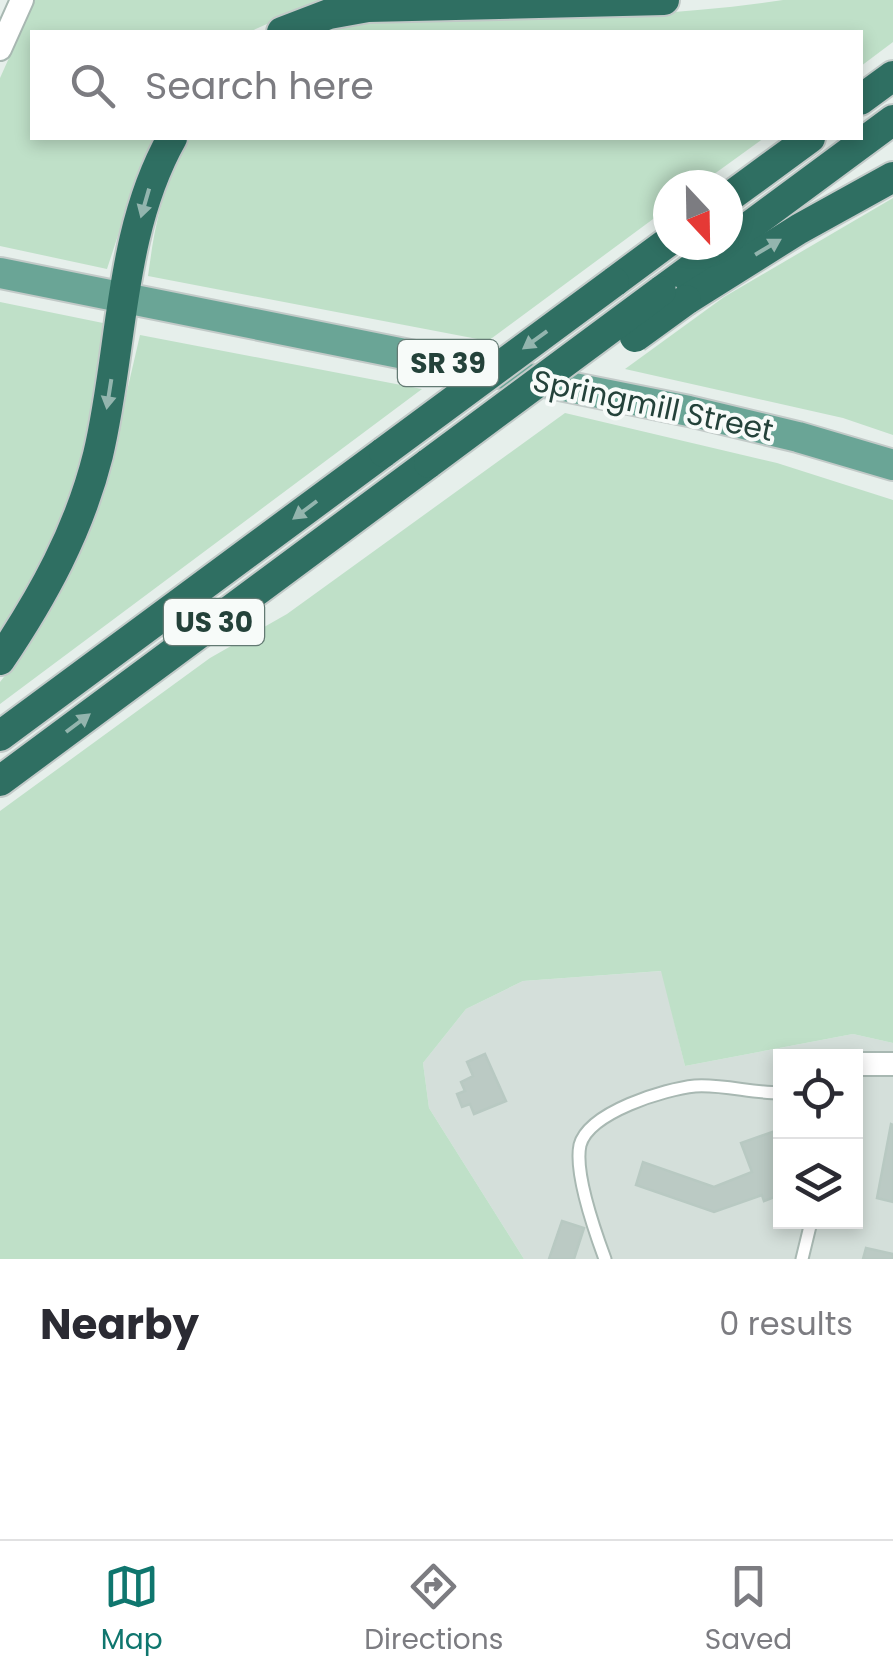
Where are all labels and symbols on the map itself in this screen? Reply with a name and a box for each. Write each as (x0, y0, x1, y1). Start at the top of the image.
north arrow (653, 170, 743, 260)
one-way arrow (137, 189, 152, 219)
one-way arrow (754, 239, 782, 256)
one-way arrow (522, 330, 549, 350)
road number: SR 39 (398, 340, 498, 386)
street label: Springmill Street (529, 359, 777, 452)
one-way arrow (101, 378, 116, 410)
one-way arrow (292, 500, 318, 519)
road number: US 30 (164, 599, 264, 645)
one-way arrow (65, 713, 91, 733)

